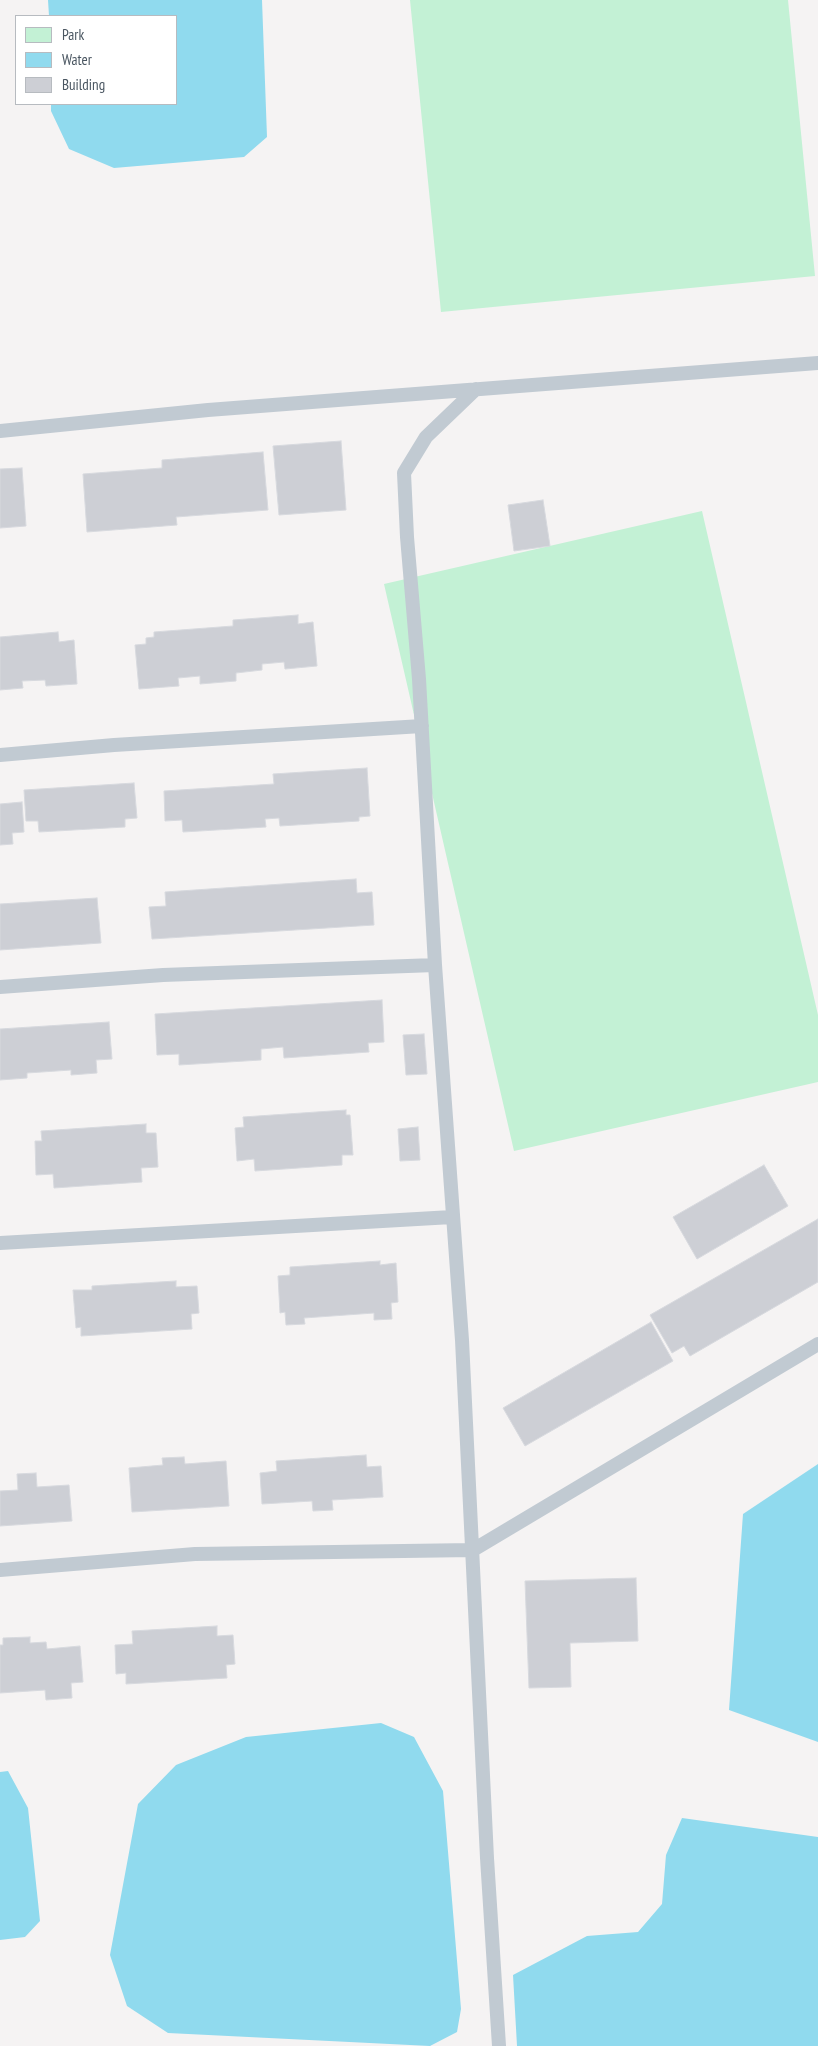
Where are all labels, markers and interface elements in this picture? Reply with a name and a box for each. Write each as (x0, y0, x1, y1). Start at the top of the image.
legend (15, 15, 178, 105)
text: Park (62, 25, 84, 44)
text: Water (62, 50, 92, 69)
text: Building (62, 75, 105, 94)

